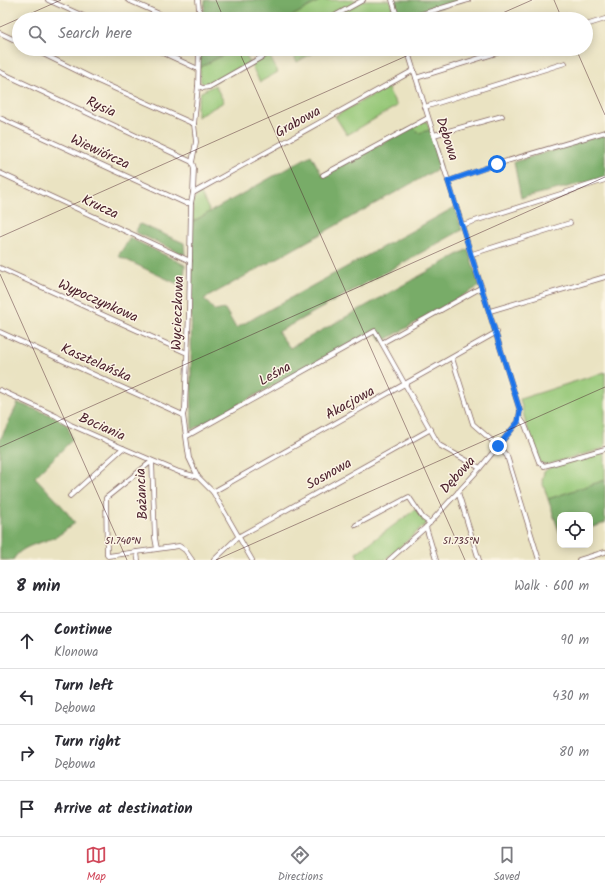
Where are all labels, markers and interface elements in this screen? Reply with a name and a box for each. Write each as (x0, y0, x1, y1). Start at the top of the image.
search box (12, 12, 593, 56)
text: Search here (58, 22, 132, 46)
icon: search (26, 23, 48, 45)
street label: Rysia (82, 91, 120, 123)
street label: Grabowa (271, 100, 325, 144)
street label: Dębowa (430, 114, 464, 164)
street label: Wiewiórcza (67, 129, 133, 175)
route start (488, 155, 506, 173)
street label: Krucza (78, 189, 122, 225)
street label: Wypoczynkowa (54, 273, 142, 329)
street label: Wycieczkowa (166, 275, 190, 351)
street label: Kasztelańska (57, 338, 135, 388)
street label: Leśna (255, 356, 295, 392)
street label: Akacjowa (321, 380, 379, 426)
street label: Bociania (75, 407, 129, 447)
route end (489, 437, 507, 455)
street label: Dębowa (435, 451, 481, 499)
street label: Sosnowa (302, 452, 356, 496)
street label: Bażancia (130, 468, 154, 520)
map controls (557, 512, 593, 548)
button: locate (557, 512, 593, 548)
text: 51.740°N (105, 533, 141, 549)
text: 51.735°N (443, 533, 480, 549)
text: 8 min (16, 573, 60, 600)
text: Walk · 600 m (514, 576, 589, 597)
text: Continue (54, 618, 112, 642)
icon: ahead (16, 630, 38, 652)
text: 90 m (561, 630, 589, 651)
text: Klonowa (54, 642, 98, 663)
text: Turn left (54, 674, 114, 698)
icon: left (16, 686, 38, 708)
text: 430 m (552, 686, 589, 707)
text: Dębowa (54, 698, 96, 719)
text: Turn right (54, 730, 121, 754)
icon: right (16, 742, 38, 764)
text: 80 m (559, 742, 589, 763)
text: Dębowa (54, 754, 96, 775)
text: Arrive at destination (54, 797, 193, 821)
icon: arrive (16, 798, 38, 820)
tab: Map (85, 844, 107, 886)
tab: Directions (278, 844, 323, 886)
tab: Saved (494, 844, 520, 886)

